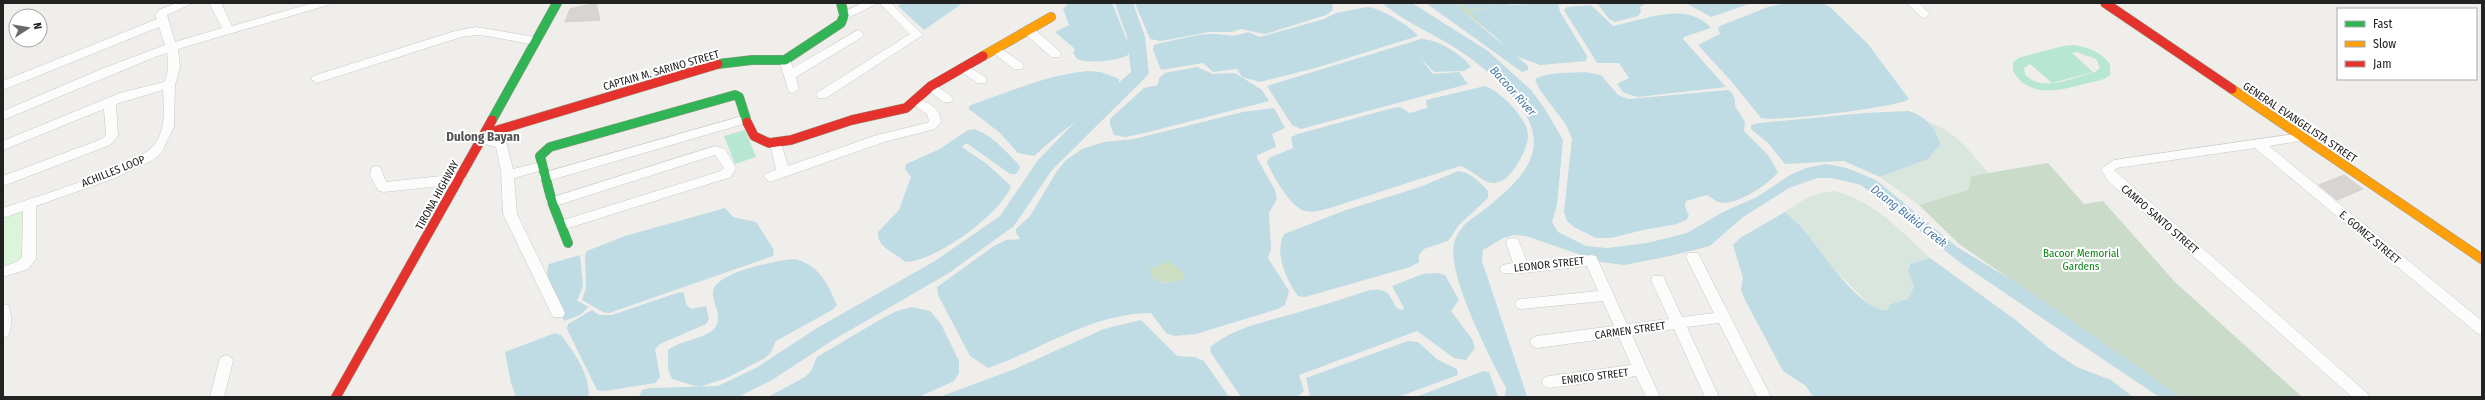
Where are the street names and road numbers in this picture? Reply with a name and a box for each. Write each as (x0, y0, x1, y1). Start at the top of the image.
street label: CAPTAIN M. SARINO STREET (602, 47, 721, 93)
street label: GENERAL EVANGELISTA STREET (2240, 79, 2360, 166)
street label: ACHILLES LOOP (79, 153, 147, 190)
street label: TIRONA HIGHWAY (413, 158, 462, 232)
street label: CAMPO SANTO STREET (2118, 182, 2202, 257)
street label: E. GOMEZ STREET (2337, 208, 2404, 267)
street label: LEONOR STREET (1513, 254, 1586, 275)
street label: CARMEN STREET (1594, 319, 1667, 342)
street label: ENRICO STREET (1561, 366, 1630, 387)

